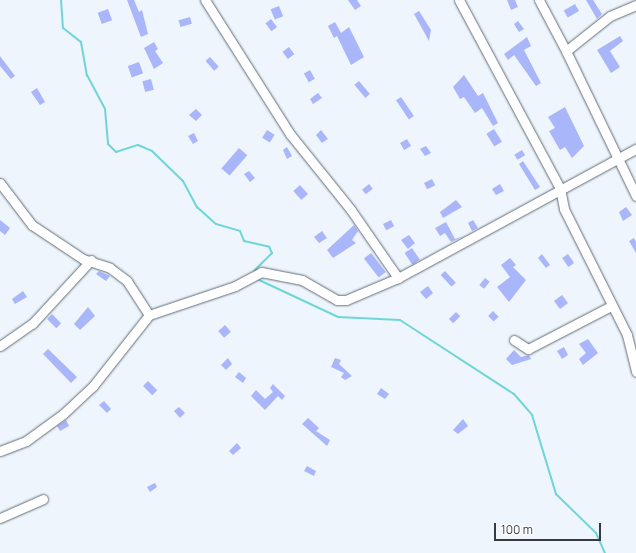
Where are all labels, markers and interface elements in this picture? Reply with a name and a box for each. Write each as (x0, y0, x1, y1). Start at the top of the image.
scale bar (496, 515, 603, 541)
text: 100 m (501, 521, 533, 538)

